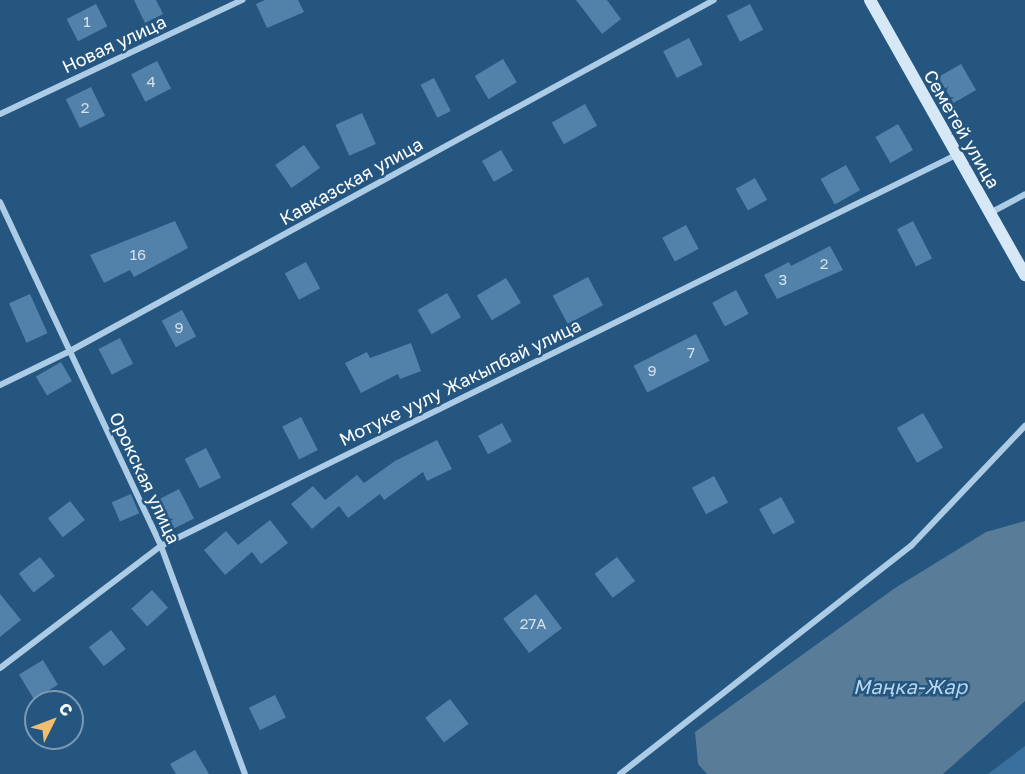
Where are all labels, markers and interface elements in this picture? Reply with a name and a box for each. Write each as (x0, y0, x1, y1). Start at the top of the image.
street label: Новая улица (59, 10, 169, 78)
house number: 1 (83, 13, 91, 31)
street label: Семетей улица (919, 66, 1005, 192)
house number: 4 (146, 73, 156, 91)
house number: 2 (81, 99, 89, 117)
street label: Кавказская улица (276, 133, 426, 229)
house number: 16 (130, 246, 146, 264)
house number: 2 (820, 255, 828, 273)
house number: 3 (779, 271, 787, 289)
street label: Мотуке уулу Жакыпбай улица (336, 314, 584, 450)
house number: 9 (174, 319, 184, 337)
house number: 7 (687, 344, 695, 362)
house number: 9 (647, 362, 657, 380)
street label: Орокская улица (105, 409, 185, 547)
house number: 27А (520, 615, 546, 633)
water label: Маңка-Жар (853, 674, 967, 698)
north arrow (24, 690, 84, 750)
text: С (55, 698, 77, 720)

